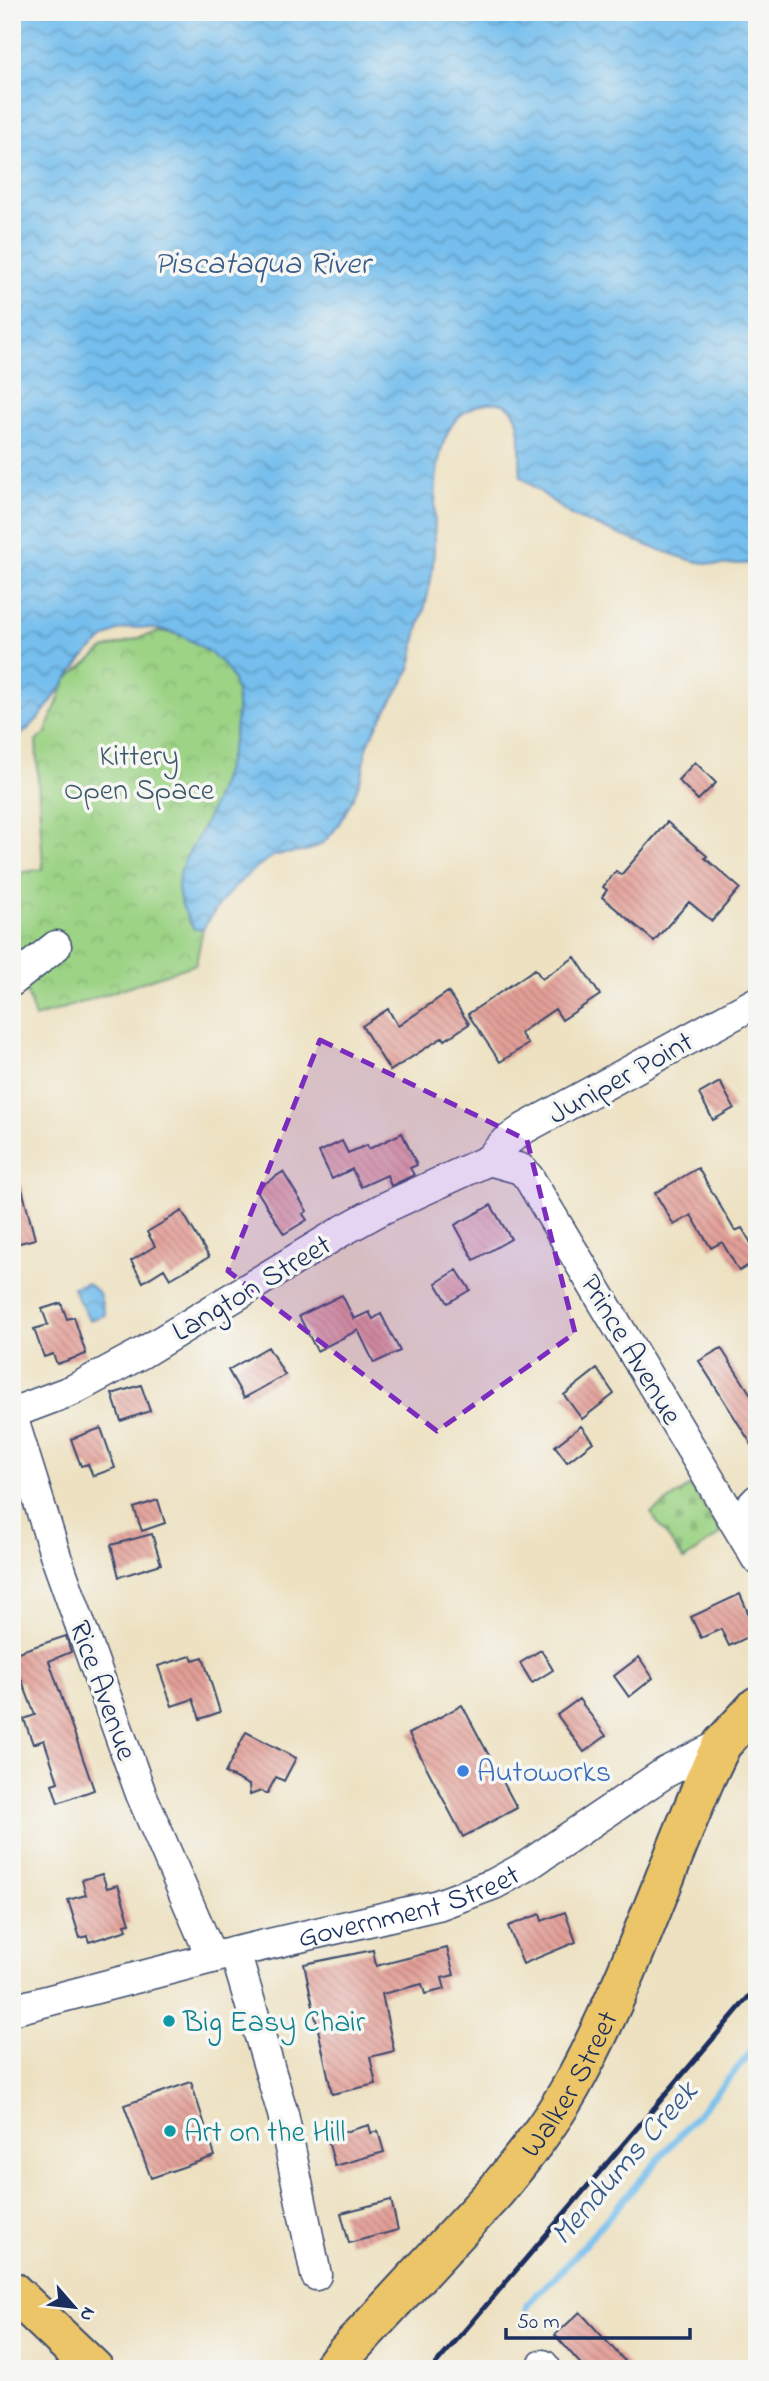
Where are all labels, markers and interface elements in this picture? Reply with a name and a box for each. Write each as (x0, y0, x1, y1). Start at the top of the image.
water label: Piscataqua River (154, 242, 374, 289)
park label: Kittery Open Space (64, 736, 215, 814)
street label: Juniper Point (541, 1022, 702, 1138)
street label: Langton Street (164, 1225, 341, 1355)
street label: Prince Avenue (567, 1267, 692, 1435)
street label: Rice Avenue (56, 1615, 147, 1768)
place label: Autoworks (477, 1752, 611, 1796)
marker: Autoworks (455, 1763, 471, 1779)
street label: Government Street (294, 1855, 529, 1962)
place label: Big Easy Chair (182, 2002, 366, 2046)
street label: Walker Street (511, 2004, 631, 2168)
marker: Big Easy Chair (161, 2013, 177, 2029)
water label: Mendums Creek (541, 2070, 712, 2257)
place label: Art on the Hill (184, 2112, 345, 2156)
marker: Art on the Hill (162, 2123, 178, 2139)
north arrow (38, 2272, 108, 2342)
scale bar (506, 2297, 690, 2341)
text: N (72, 2302, 102, 2326)
text: 50 m (517, 2308, 560, 2338)

